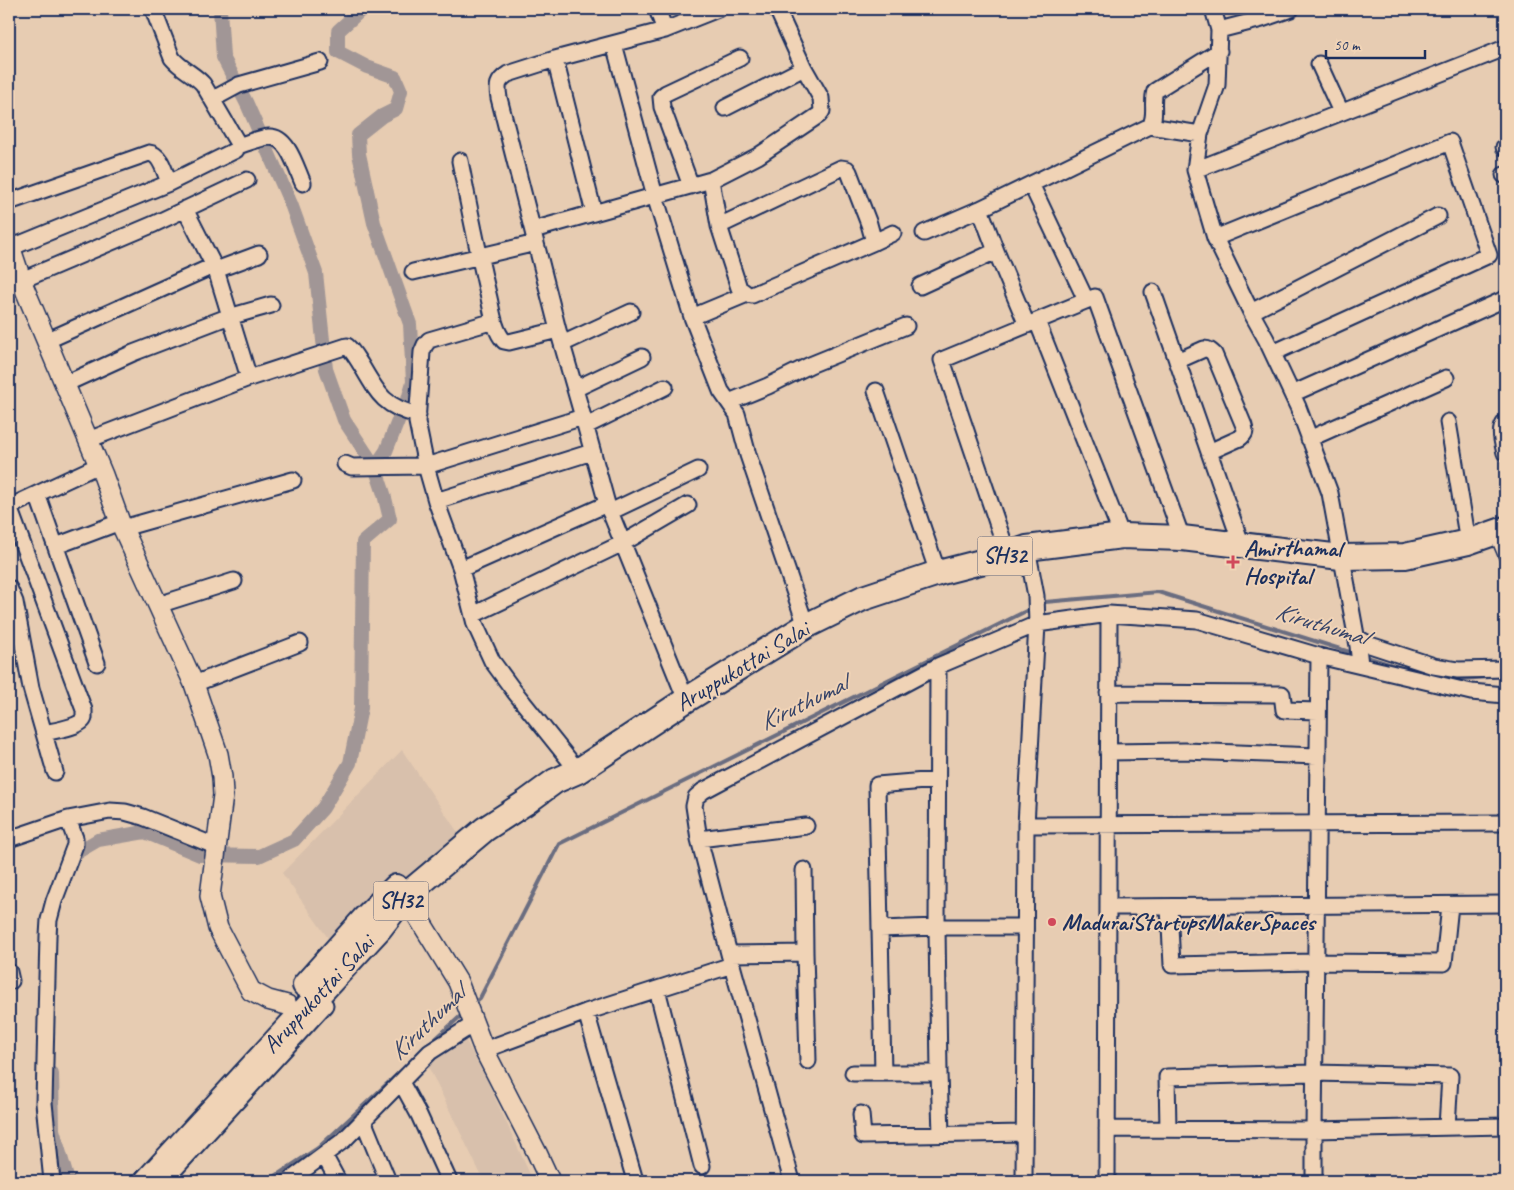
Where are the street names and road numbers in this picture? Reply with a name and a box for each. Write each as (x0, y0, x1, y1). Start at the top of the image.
road number: SH32 (978, 536, 1032, 576)
street label: Aruppukottai Salai (670, 613, 817, 718)
road number: SH32 (374, 881, 428, 920)
street label: Aruppukottai Salai (256, 927, 382, 1059)

